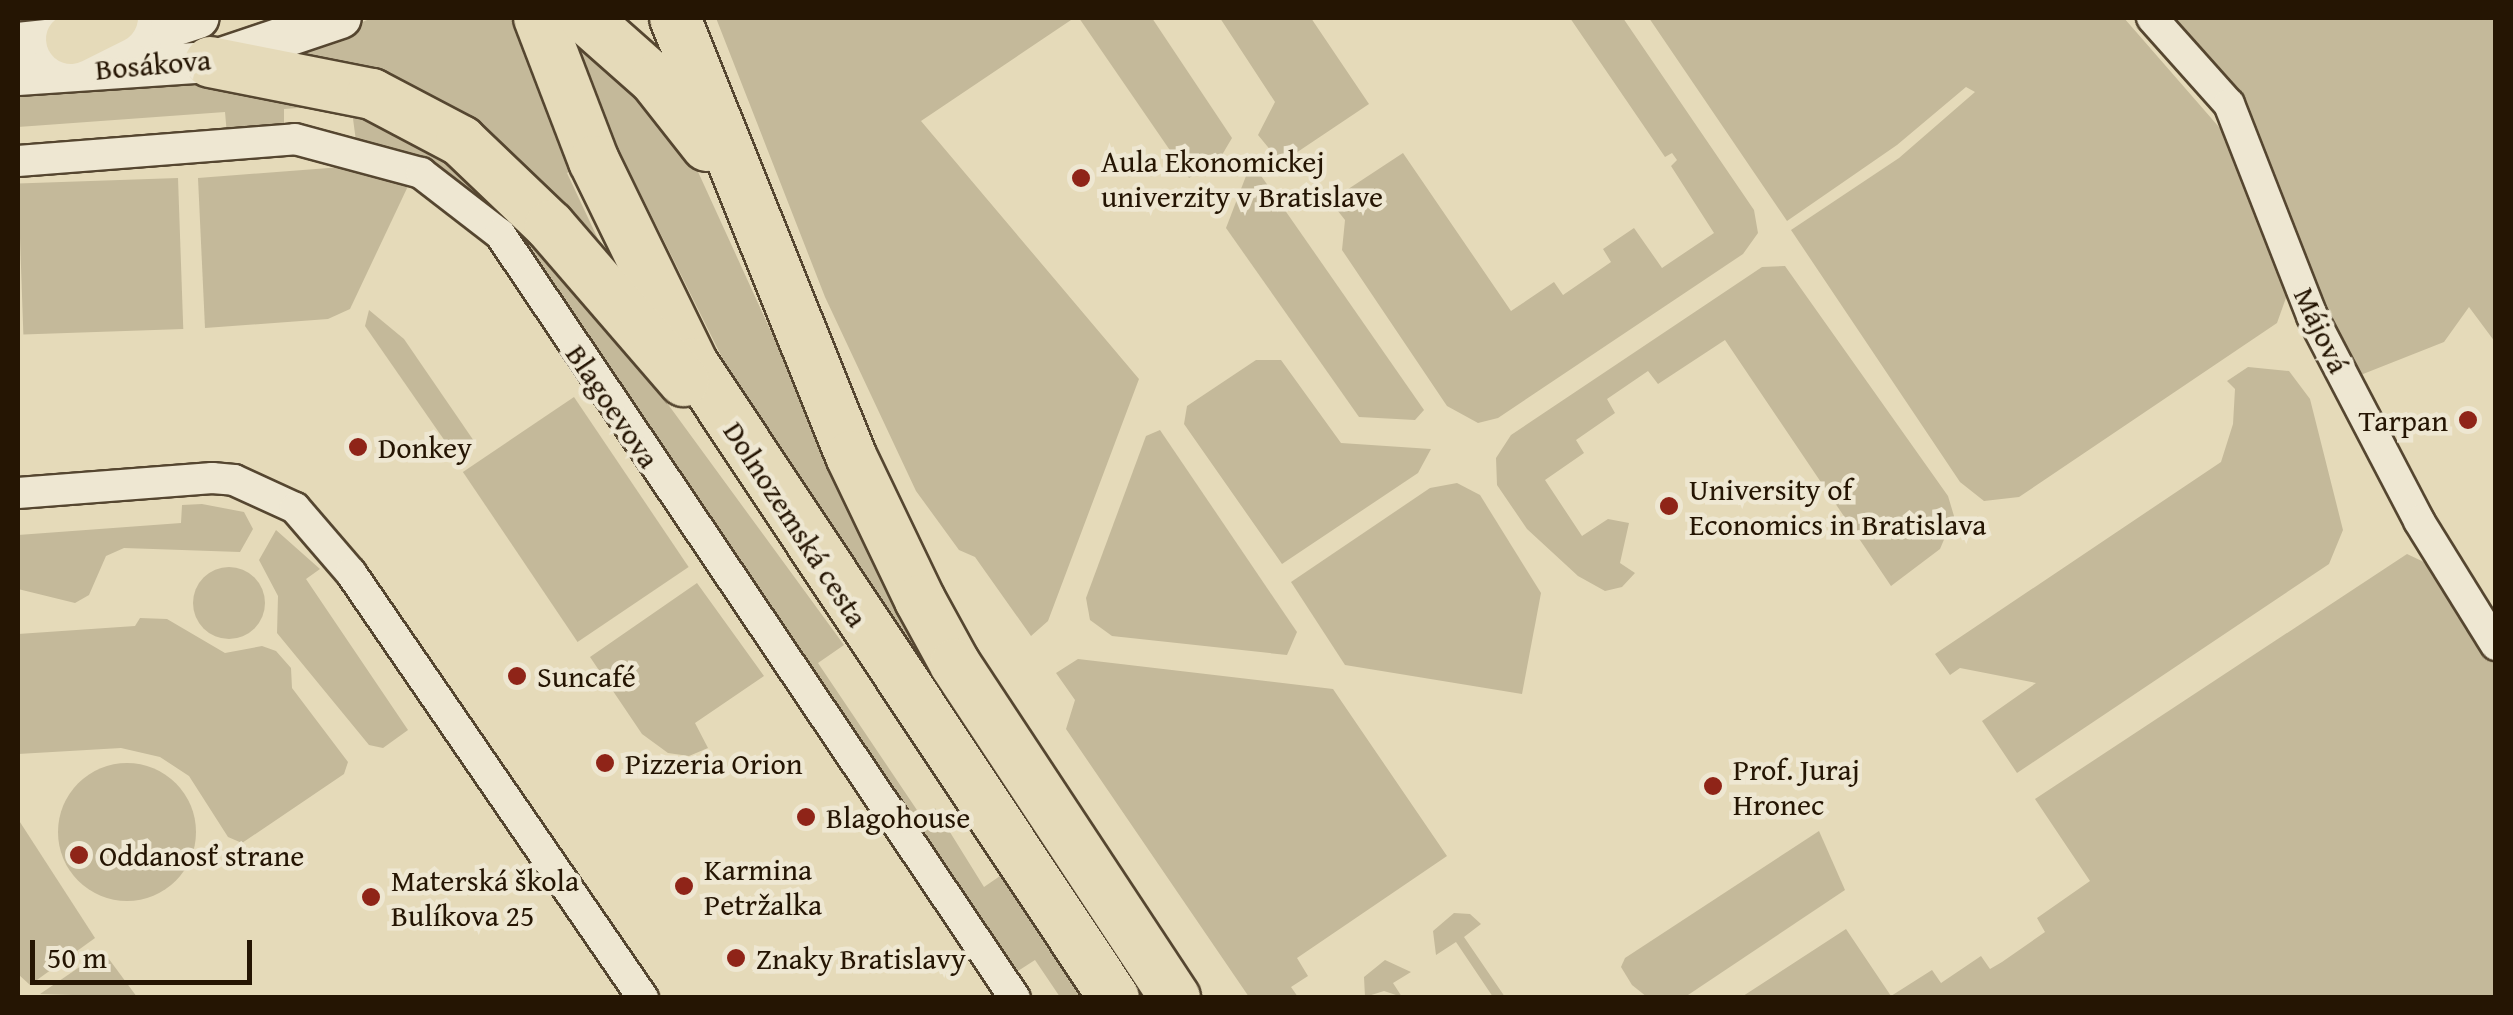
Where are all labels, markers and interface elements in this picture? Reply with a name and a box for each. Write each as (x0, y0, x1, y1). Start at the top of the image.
street label: Bosákova (94, 41, 212, 87)
place label: Aula Ekonomickej univerzity v Bratislave (1101, 143, 1383, 214)
marker: Aula Ekonomickej univerzity v Bratislave (1070, 167, 1092, 189)
street label: Májová (2287, 281, 2357, 379)
street label: Blagoevova (559, 337, 667, 475)
place label: Tarpan (2359, 402, 2448, 438)
marker: Tarpan (2457, 409, 2479, 431)
street label: Dolnozemská cesta (716, 414, 876, 634)
place label: Donkey (378, 429, 472, 465)
marker: Donkey (347, 436, 369, 458)
place label: University of Economics in Bratislava (1689, 471, 1986, 542)
marker: University of Economics in Bratislava (1658, 495, 1680, 517)
place label: Suncafé (537, 658, 636, 694)
marker: Suncafé (506, 665, 528, 687)
place label: Pizzeria Orion (625, 745, 803, 781)
place label: Prof. Juraj Hronec (1733, 751, 1860, 822)
marker: Pizzeria Orion (594, 752, 616, 774)
marker: Prof. Juraj Hronec (1702, 775, 1724, 797)
place label: Blagohouse (826, 799, 970, 835)
marker: Blagohouse (795, 806, 817, 828)
place label: Oddanosť strane (99, 837, 304, 873)
marker: Oddanosť strane (68, 844, 90, 866)
place label: Karmina Petržalka (704, 851, 822, 922)
place label: Materská škola Bulíkova 25 (391, 862, 579, 932)
marker: Karmina Petržalka (673, 875, 695, 897)
marker: Materská škola Bulíkova 25 (360, 886, 382, 908)
scale bar (35, 920, 258, 982)
text: 50 m (47, 935, 107, 979)
place label: Znaky Bratislavy (756, 940, 966, 976)
marker: Znaky Bratislavy (725, 947, 747, 969)

